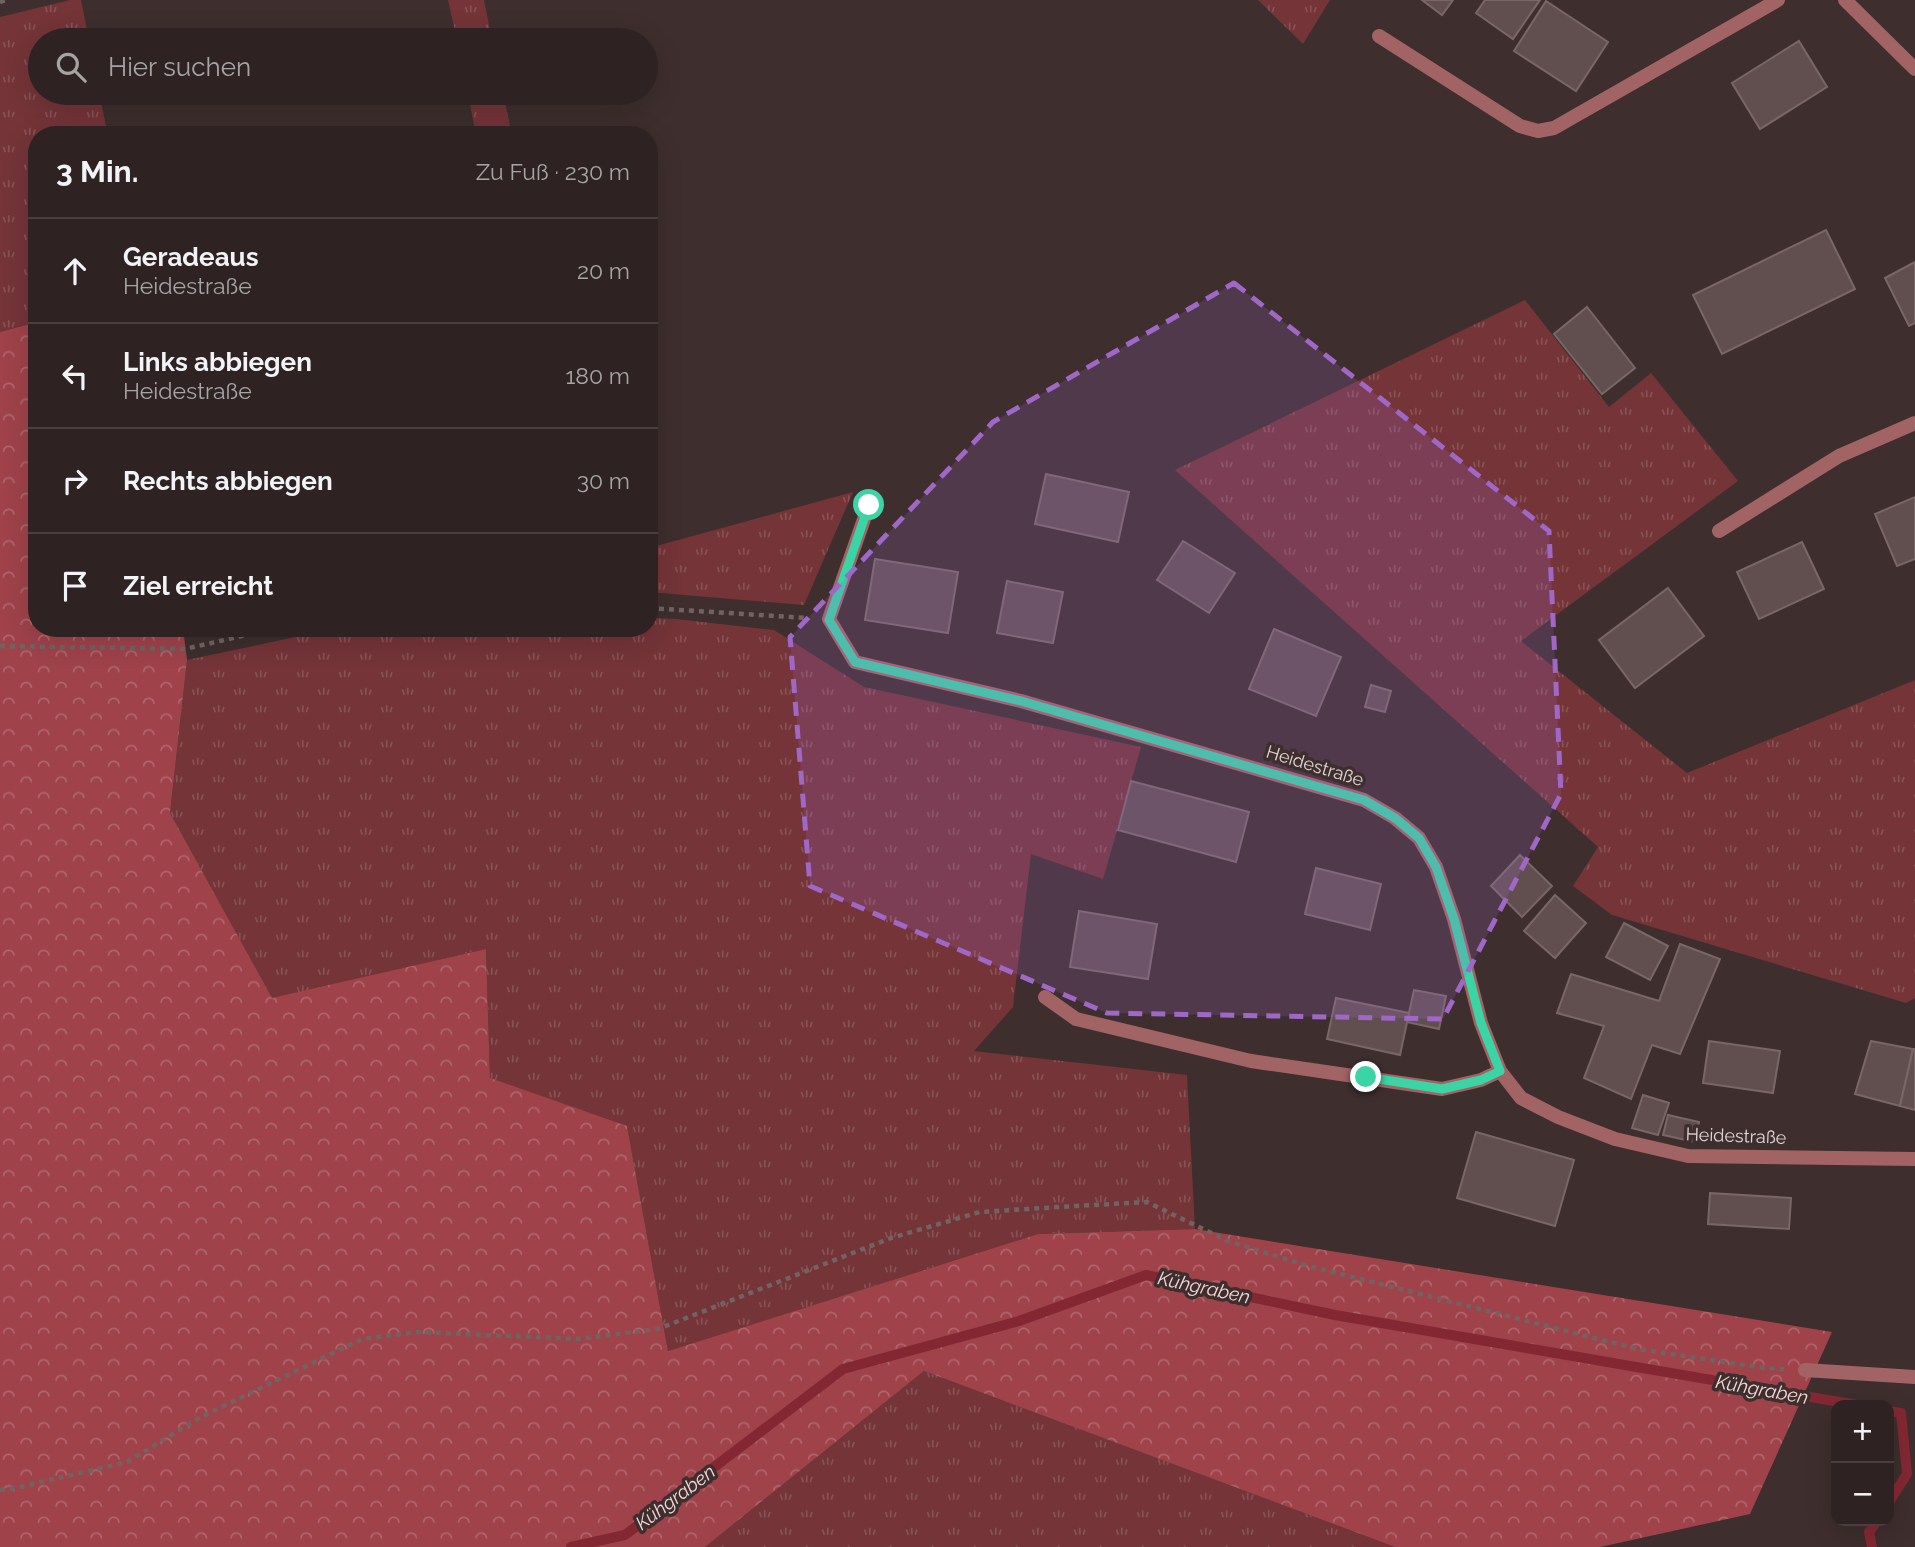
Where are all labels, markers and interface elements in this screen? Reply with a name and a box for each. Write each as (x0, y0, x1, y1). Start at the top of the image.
search box (28, 28, 658, 105)
icon: search (52, 48, 90, 86)
text: Hier suchen (108, 52, 251, 82)
text: 3 Min. (56, 154, 138, 189)
text: Zu Fuß · 230 m (476, 158, 630, 185)
text: Geradeaus (123, 242, 259, 272)
icon: ahead (56, 252, 94, 290)
text: 20 m (577, 257, 630, 284)
text: Heidestraße (123, 272, 252, 299)
text: Links abbiegen (123, 347, 312, 377)
icon: left (56, 357, 94, 395)
text: 180 m (565, 362, 630, 389)
text: Heidestraße (123, 377, 252, 404)
icon: right (56, 462, 94, 500)
text: Rechts abbiegen (123, 466, 333, 496)
text: 30 m (577, 467, 630, 494)
route start (853, 489, 884, 520)
icon: arrive (56, 567, 94, 605)
text: Ziel erreicht (123, 571, 273, 601)
street label: Heidestraße (1264, 741, 1367, 790)
route end (1350, 1061, 1381, 1092)
street label: Heidestraße (1685, 1123, 1787, 1148)
water label: Kühgraben (1156, 1266, 1252, 1308)
water label: Kühgraben (1714, 1370, 1810, 1408)
map controls (1831, 1400, 1894, 1526)
button: + (1831, 1400, 1894, 1463)
water label: Kühgraben (631, 1460, 719, 1534)
button: − (1831, 1463, 1894, 1526)

